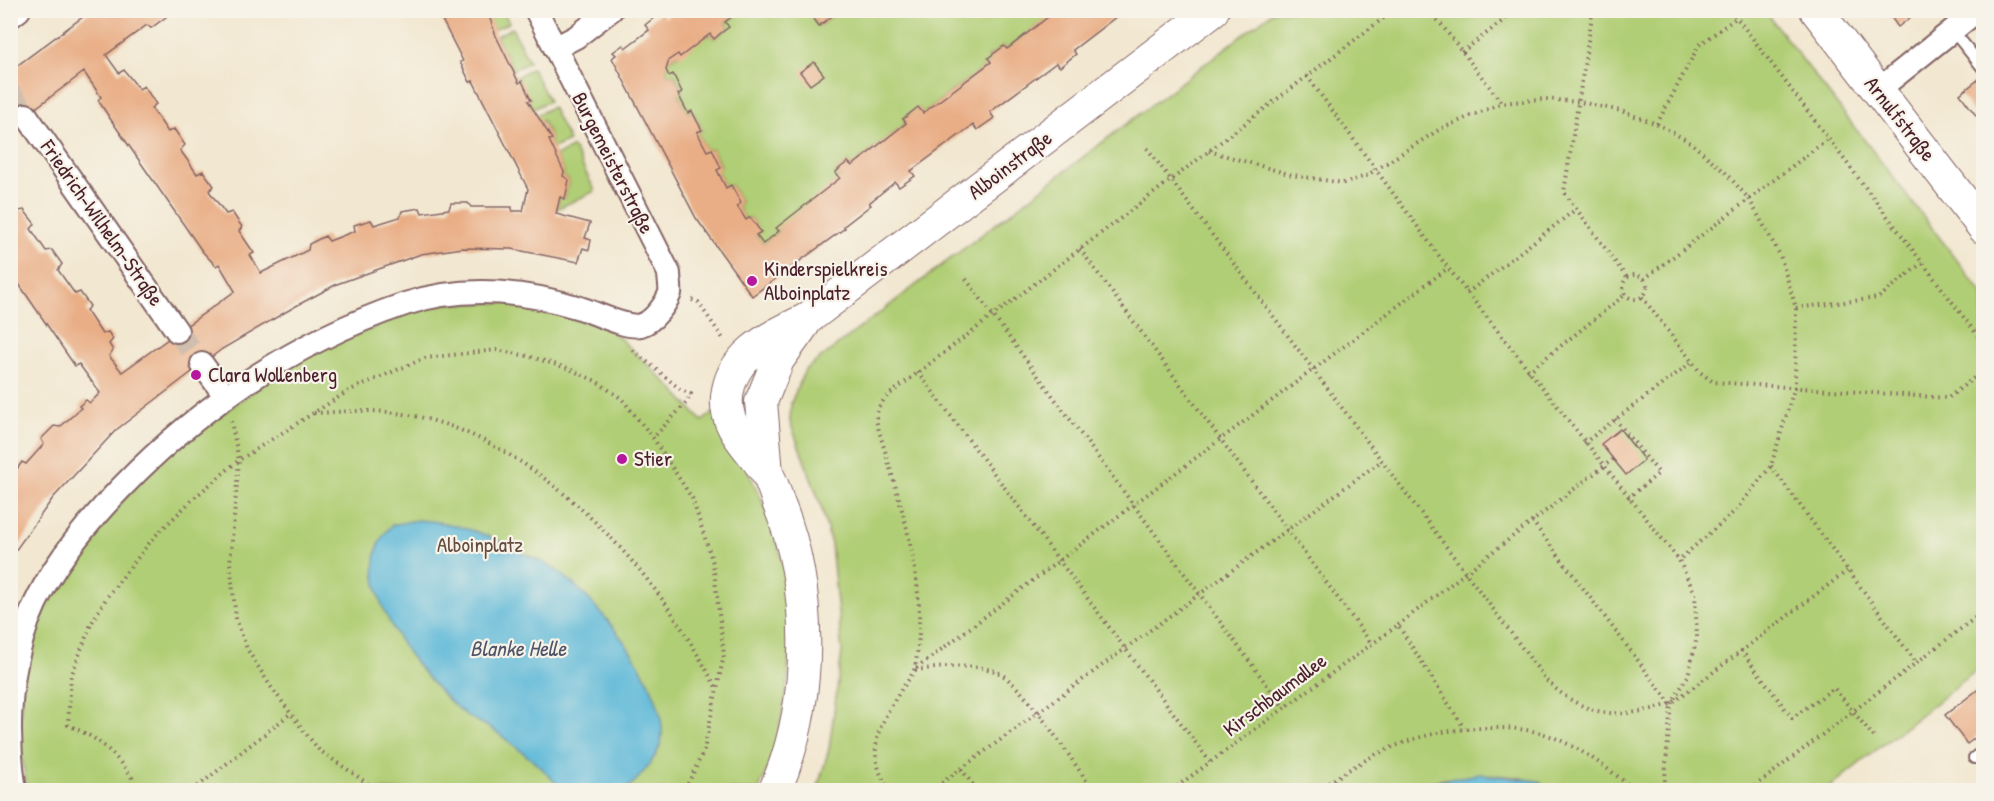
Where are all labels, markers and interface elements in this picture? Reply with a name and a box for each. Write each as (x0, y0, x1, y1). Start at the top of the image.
street label: Arnulfstraße (1858, 70, 1943, 167)
street label: Burgemeisterstraße (565, 87, 662, 238)
street label: Alboinstraße (962, 123, 1058, 206)
street label: Friedrich-Wilhelm-Straße (34, 133, 171, 312)
place label: Kinderspielkreis Alboinplatz (764, 254, 887, 307)
marker: Kinderspielkreis Alboinplatz (745, 274, 759, 288)
place label: Clara Wollenberg (208, 360, 337, 389)
marker: Clara Wollenberg (189, 368, 203, 382)
place label: Stier (634, 444, 672, 473)
marker: Stier (615, 452, 629, 466)
park label: Alboinplatz (437, 530, 523, 559)
water label: Blanke Helle (470, 633, 567, 663)
street label: Kirschbaumallee (1217, 646, 1332, 743)

